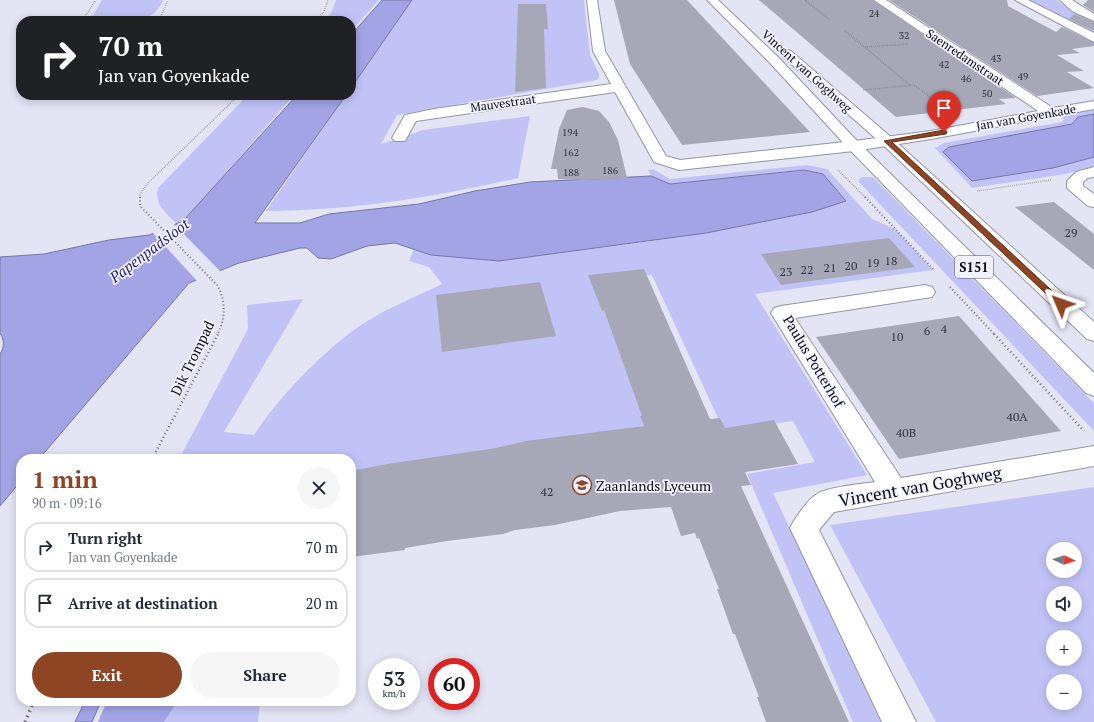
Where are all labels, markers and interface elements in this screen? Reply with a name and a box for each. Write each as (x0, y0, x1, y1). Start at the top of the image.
house number: 24 (869, 7, 880, 20)
street label: Saenredamstraat (923, 26, 1007, 89)
text: 70 m (98, 27, 163, 64)
street label: Vincent van Goghweg (759, 27, 856, 116)
house number: 32 (899, 29, 909, 42)
icon: right (32, 32, 84, 84)
house number: 43 (991, 52, 1001, 65)
house number: 42 (939, 58, 949, 71)
text: Jan van Goyenkade (98, 63, 250, 87)
house number: 49 (1018, 70, 1028, 83)
house number: 46 (961, 72, 972, 85)
house number: 50 (982, 87, 992, 100)
street label: Mauvestraat (469, 91, 537, 115)
pin (927, 91, 961, 132)
icon: arrive (933, 97, 955, 119)
street label: Jan van Goyenkade (975, 101, 1077, 133)
house number: 194 (562, 126, 579, 139)
house number: 162 (563, 146, 579, 159)
house number: 186 (602, 164, 619, 177)
house number: 188 (563, 166, 579, 179)
water label: Papenpadsloot (104, 213, 194, 287)
house number: 29 (1065, 225, 1077, 240)
house number: 18 (885, 253, 897, 268)
house number: 19 (867, 255, 879, 270)
road number: S151 (955, 256, 993, 278)
house number: 20 (845, 258, 857, 273)
house number: 21 (824, 260, 836, 275)
house number: 22 (801, 262, 813, 277)
house number: 23 (780, 264, 792, 279)
position arrow (1040, 283, 1082, 325)
street label: Paulus Potterhof (779, 311, 850, 412)
street label: Dik Trompad (166, 317, 218, 399)
house number: 4 (941, 321, 948, 336)
house number: 6 (924, 323, 931, 338)
house number: 10 (891, 329, 903, 344)
house number: 40A (1007, 409, 1028, 424)
house number: 40B (896, 425, 916, 440)
street label: Vincent van Goghweg (837, 460, 1004, 512)
text: 1 min (32, 463, 98, 495)
button: close (298, 467, 340, 509)
school or university icon: Zaanlands Lyceum (571, 474, 593, 496)
place label: Zaanlands Lyceum (596, 476, 711, 495)
house number: 42 (541, 484, 553, 499)
text: 90 m · 09:16 (32, 494, 102, 512)
text: Turn right (68, 528, 143, 548)
icon: right (34, 536, 56, 558)
text: 70 m (305, 537, 338, 557)
north arrow (1046, 542, 1082, 578)
map controls (1046, 542, 1082, 710)
text: Jan van Goyenkade (68, 548, 177, 566)
button: sound (1046, 586, 1082, 622)
icon: arrive (34, 592, 56, 614)
text: Arrive at destination (68, 593, 218, 613)
text: 20 m (305, 593, 338, 613)
button: + (1046, 630, 1082, 666)
button: Exit (32, 652, 182, 698)
button: Share (190, 652, 340, 698)
speed limit sign: 60 (428, 658, 480, 710)
text: 53 (383, 665, 405, 692)
button: − (1046, 674, 1082, 710)
text: km/h (382, 687, 406, 700)

